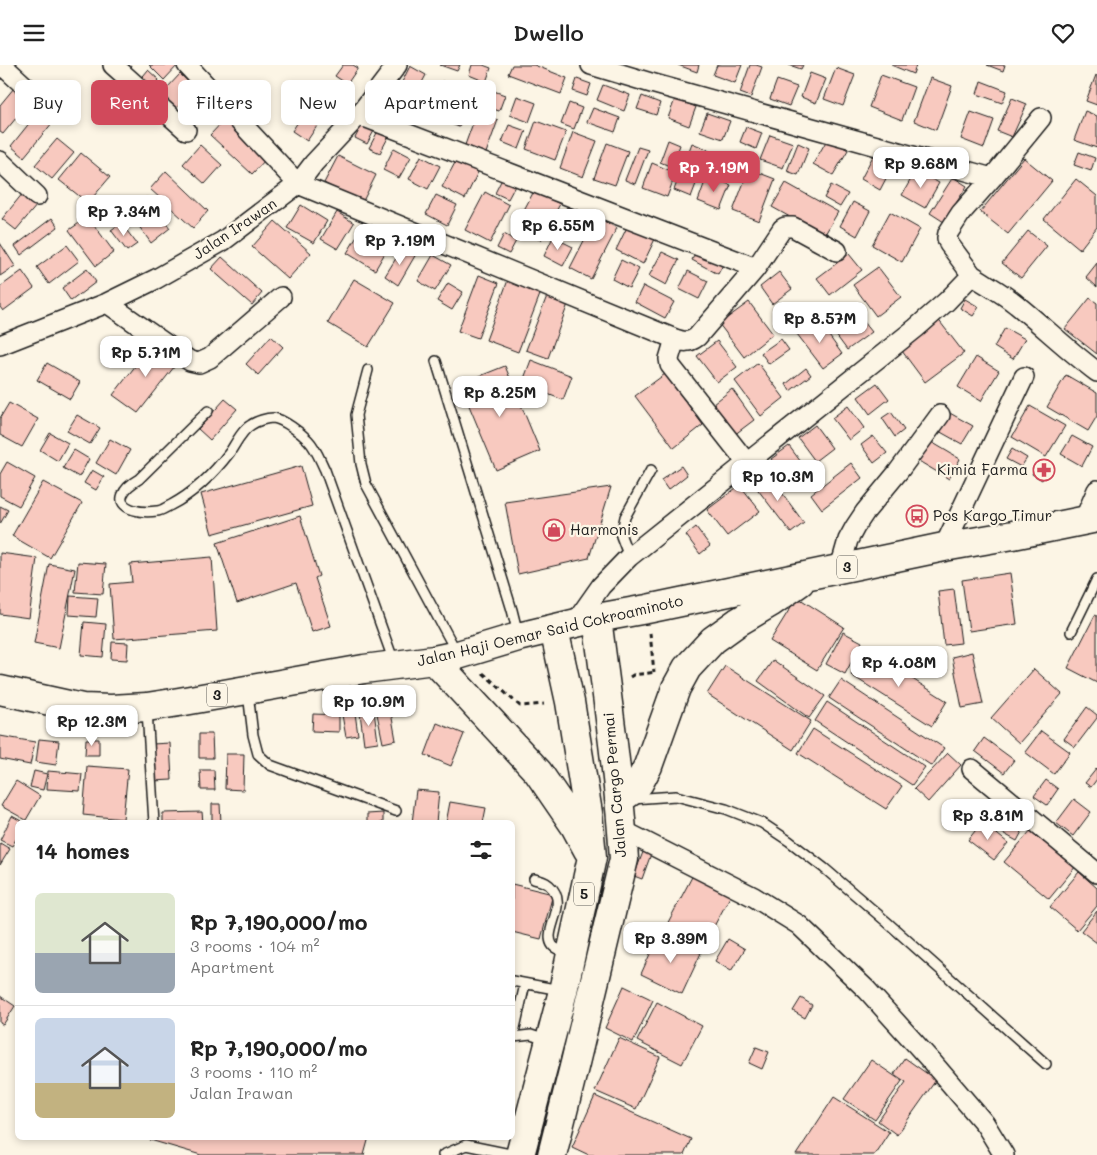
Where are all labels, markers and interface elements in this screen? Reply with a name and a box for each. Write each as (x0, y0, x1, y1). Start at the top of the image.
text: Dwello (513, 18, 584, 47)
icon: menu (20, 19, 48, 47)
icon: heart (1049, 19, 1077, 47)
chip: Buy (15, 80, 81, 125)
chip: Rent (91, 80, 168, 125)
chip: Filters (178, 80, 271, 125)
chip: New (281, 80, 355, 125)
chip: Apartment (365, 80, 496, 125)
pin: Rp 9.68M (869, 147, 973, 189)
pin: Rp 7.19M (662, 151, 766, 193)
text: Rp 9.68M (884, 152, 958, 173)
text: Rp 7.19M (679, 156, 749, 177)
street label: Jalan Irawan (189, 193, 280, 263)
pin: Rp 7.34M (72, 195, 176, 237)
text: Rp 7.34M (87, 200, 161, 221)
pin: Rp 6.55M (506, 209, 610, 251)
text: Rp 6.55M (521, 214, 595, 235)
pin: Rp 7.19M (348, 223, 452, 266)
text: Rp 7.19M (365, 229, 435, 250)
pin: Rp 8.57M (768, 301, 872, 344)
text: Rp 8.57M (784, 307, 856, 328)
pin: Rp 5.71M (94, 335, 198, 378)
text: Rp 5.71M (111, 341, 181, 362)
pin: Rp 8.25M (448, 375, 552, 418)
text: Rp 8.25M (464, 381, 537, 402)
pharmacy icon: Kimia Farma (1032, 458, 1056, 482)
pin: Rp 10.3M (726, 459, 830, 502)
place label: Kimia Farma (937, 459, 1028, 479)
text: Rp 10.3M (742, 465, 814, 486)
bus stop icon: Pos Kargo Timur (905, 504, 929, 528)
place label: Pos Kargo Timur (933, 505, 1052, 525)
shop icon: Harmonis (542, 518, 566, 542)
place label: Harmonis (570, 519, 639, 539)
road number: 3 (837, 556, 857, 579)
street label: Jalan Haji Oemar Said Cokroaminoto (415, 590, 685, 670)
pin: Rp 4.08M (847, 645, 951, 688)
text: Rp 4.08M (861, 651, 937, 672)
road number: 3 (207, 683, 227, 707)
pin: Rp 10.9M (317, 685, 421, 727)
text: Rp 10.9M (333, 690, 405, 711)
pin: Rp 12.3M (40, 705, 144, 747)
text: Rp 12.3M (57, 710, 127, 731)
street label: Jalan Cargo Permai (598, 712, 630, 859)
pin: Rp 3.81M (936, 799, 1040, 841)
text: Rp 3.81M (952, 804, 1024, 825)
icon: filters (467, 836, 495, 864)
text: 14 homes (35, 837, 130, 864)
road number: 5 (574, 883, 594, 906)
text: Rp 7,190,000/mo (190, 908, 368, 935)
icon: home (75, 913, 135, 973)
pin: Rp 3.39M (619, 921, 723, 964)
text: Rp 3.39M (634, 927, 708, 948)
text: 3 rooms · 104 m² (190, 935, 320, 956)
text: Apartment (190, 956, 275, 977)
text: Rp 7,190,000/mo (190, 1034, 368, 1061)
icon: home (75, 1038, 135, 1098)
text: 3 rooms · 110 m² (190, 1061, 317, 1082)
text: Jalan Irawan (190, 1082, 293, 1103)

